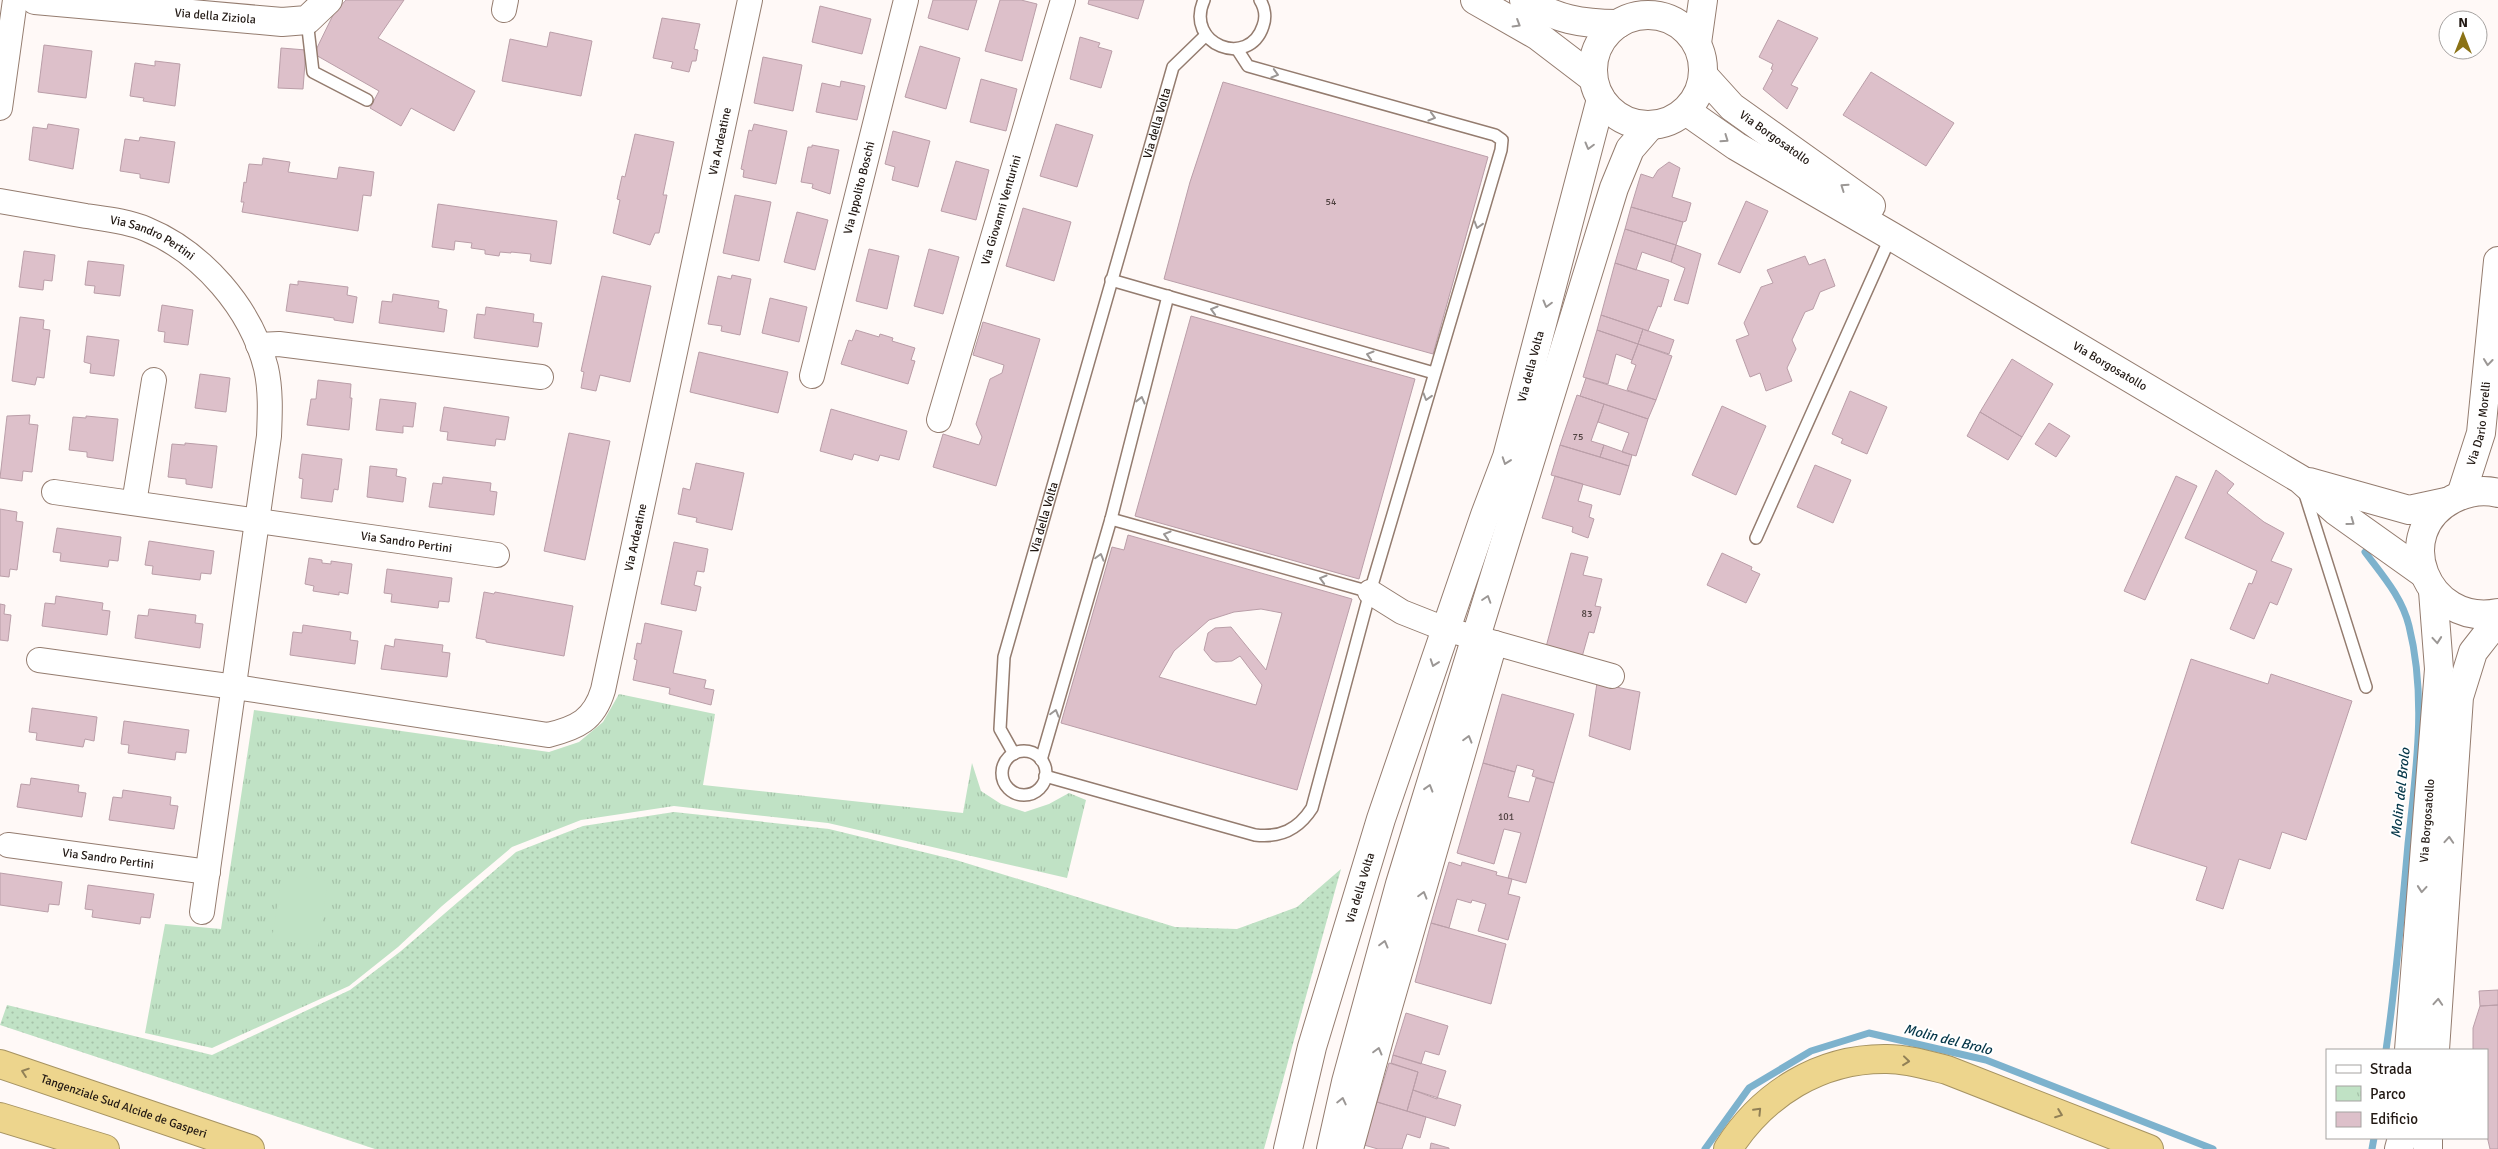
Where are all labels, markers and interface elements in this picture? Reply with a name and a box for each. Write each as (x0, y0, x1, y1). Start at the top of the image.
street label: Via della Ziziola (174, 5, 257, 28)
north arrow (2438, 10, 2488, 60)
text: N (2458, 14, 2468, 31)
one-way arrow (1512, 17, 1521, 27)
one-way arrow (1271, 68, 1279, 78)
street label: Via della Volta (1140, 86, 1175, 161)
street label: Via Ardeatine (706, 106, 735, 177)
street label: Via Borgosatollo (1736, 108, 1813, 169)
one-way arrow (1427, 111, 1436, 122)
one-way arrow (1720, 133, 1729, 142)
street label: Via Ippolito Boschi (841, 140, 878, 236)
one-way arrow (1584, 142, 1594, 150)
street label: Via Giovanni Venturini (978, 153, 1025, 267)
one-way arrow (1841, 184, 1850, 193)
house number: 54 (1326, 196, 1337, 208)
street label: Via Sandro Pertini (109, 213, 198, 264)
one-way arrow (1474, 220, 1484, 229)
one-way arrow (1543, 299, 1553, 307)
one-way arrow (1211, 305, 1219, 315)
street label: Via della Volta (1515, 329, 1548, 404)
street label: Via Borgosatollo (2070, 339, 2150, 394)
one-way arrow (1367, 350, 1375, 360)
one-way arrow (2483, 358, 2494, 366)
street label: Via Dario Morelli (2464, 381, 2494, 468)
one-way arrow (1422, 393, 1432, 401)
one-way arrow (1135, 396, 1146, 404)
house number: 75 (1573, 431, 1583, 443)
one-way arrow (1502, 456, 1512, 464)
street label: Via della Volta (1027, 480, 1062, 555)
street label: Via Ardeatine (621, 502, 651, 573)
one-way arrow (2345, 516, 2354, 524)
street label: Via Sandro Pertini (360, 529, 453, 557)
one-way arrow (1163, 530, 1171, 540)
one-way arrow (1094, 554, 1104, 562)
one-way arrow (1320, 574, 1328, 584)
one-way arrow (1481, 596, 1491, 604)
house number: 83 (1582, 608, 1592, 620)
one-way arrow (2431, 636, 2442, 644)
one-way arrow (1430, 659, 1440, 667)
one-way arrow (1049, 710, 1059, 718)
one-way arrow (1462, 735, 1472, 744)
water label: Molin del Brolo (2387, 746, 2414, 839)
street label: Via Borgosatollo (2417, 778, 2438, 863)
one-way arrow (1424, 785, 1434, 793)
house number: 101 (1498, 811, 1514, 823)
one-way arrow (2444, 835, 2455, 843)
street label: Via Sandro Pertini (61, 845, 155, 873)
street label: Via della Volta (1343, 851, 1378, 925)
one-way arrow (2416, 885, 2427, 893)
one-way arrow (1417, 891, 1427, 900)
one-way arrow (1378, 941, 1388, 949)
one-way arrow (2432, 997, 2443, 1005)
water label: Molin del Brolo (1902, 1020, 1995, 1059)
one-way arrow (1372, 1048, 1382, 1056)
legend (2326, 1049, 2488, 1139)
one-way arrow (1902, 1055, 1910, 1066)
text: Strada (2370, 1060, 2412, 1078)
one-way arrow (21, 1068, 29, 1078)
street label: Tangenziale Sud Alcide de Gasperi (39, 1071, 209, 1142)
text: Parco (2370, 1085, 2406, 1103)
one-way arrow (1336, 1097, 1347, 1106)
one-way arrow (1752, 1107, 1761, 1116)
one-way arrow (2054, 1107, 2063, 1118)
text: Edificio (2370, 1110, 2418, 1128)

